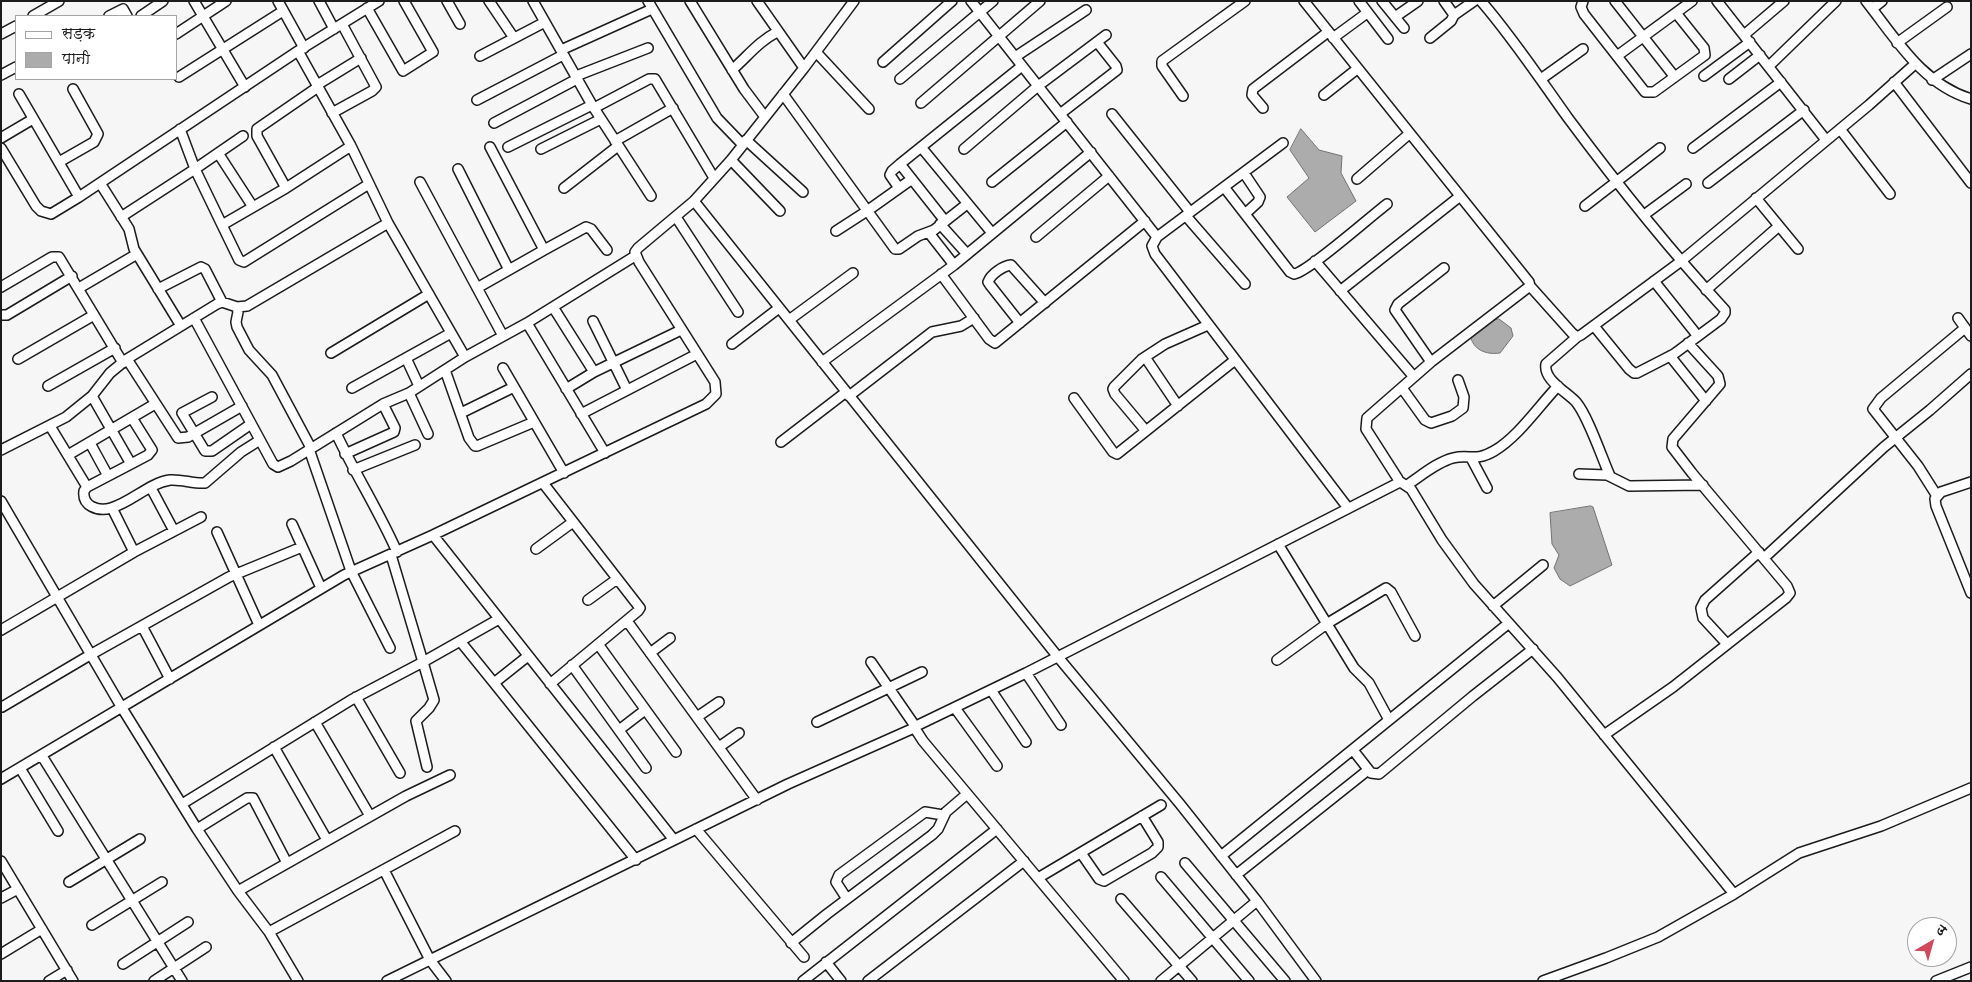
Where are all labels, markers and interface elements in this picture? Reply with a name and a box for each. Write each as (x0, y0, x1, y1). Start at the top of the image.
legend (15, 15, 178, 80)
text: सड़क (62, 24, 95, 46)
text: पानी (62, 49, 90, 71)
north arrow (1907, 917, 1957, 967)
text: उ (1931, 921, 1950, 941)

